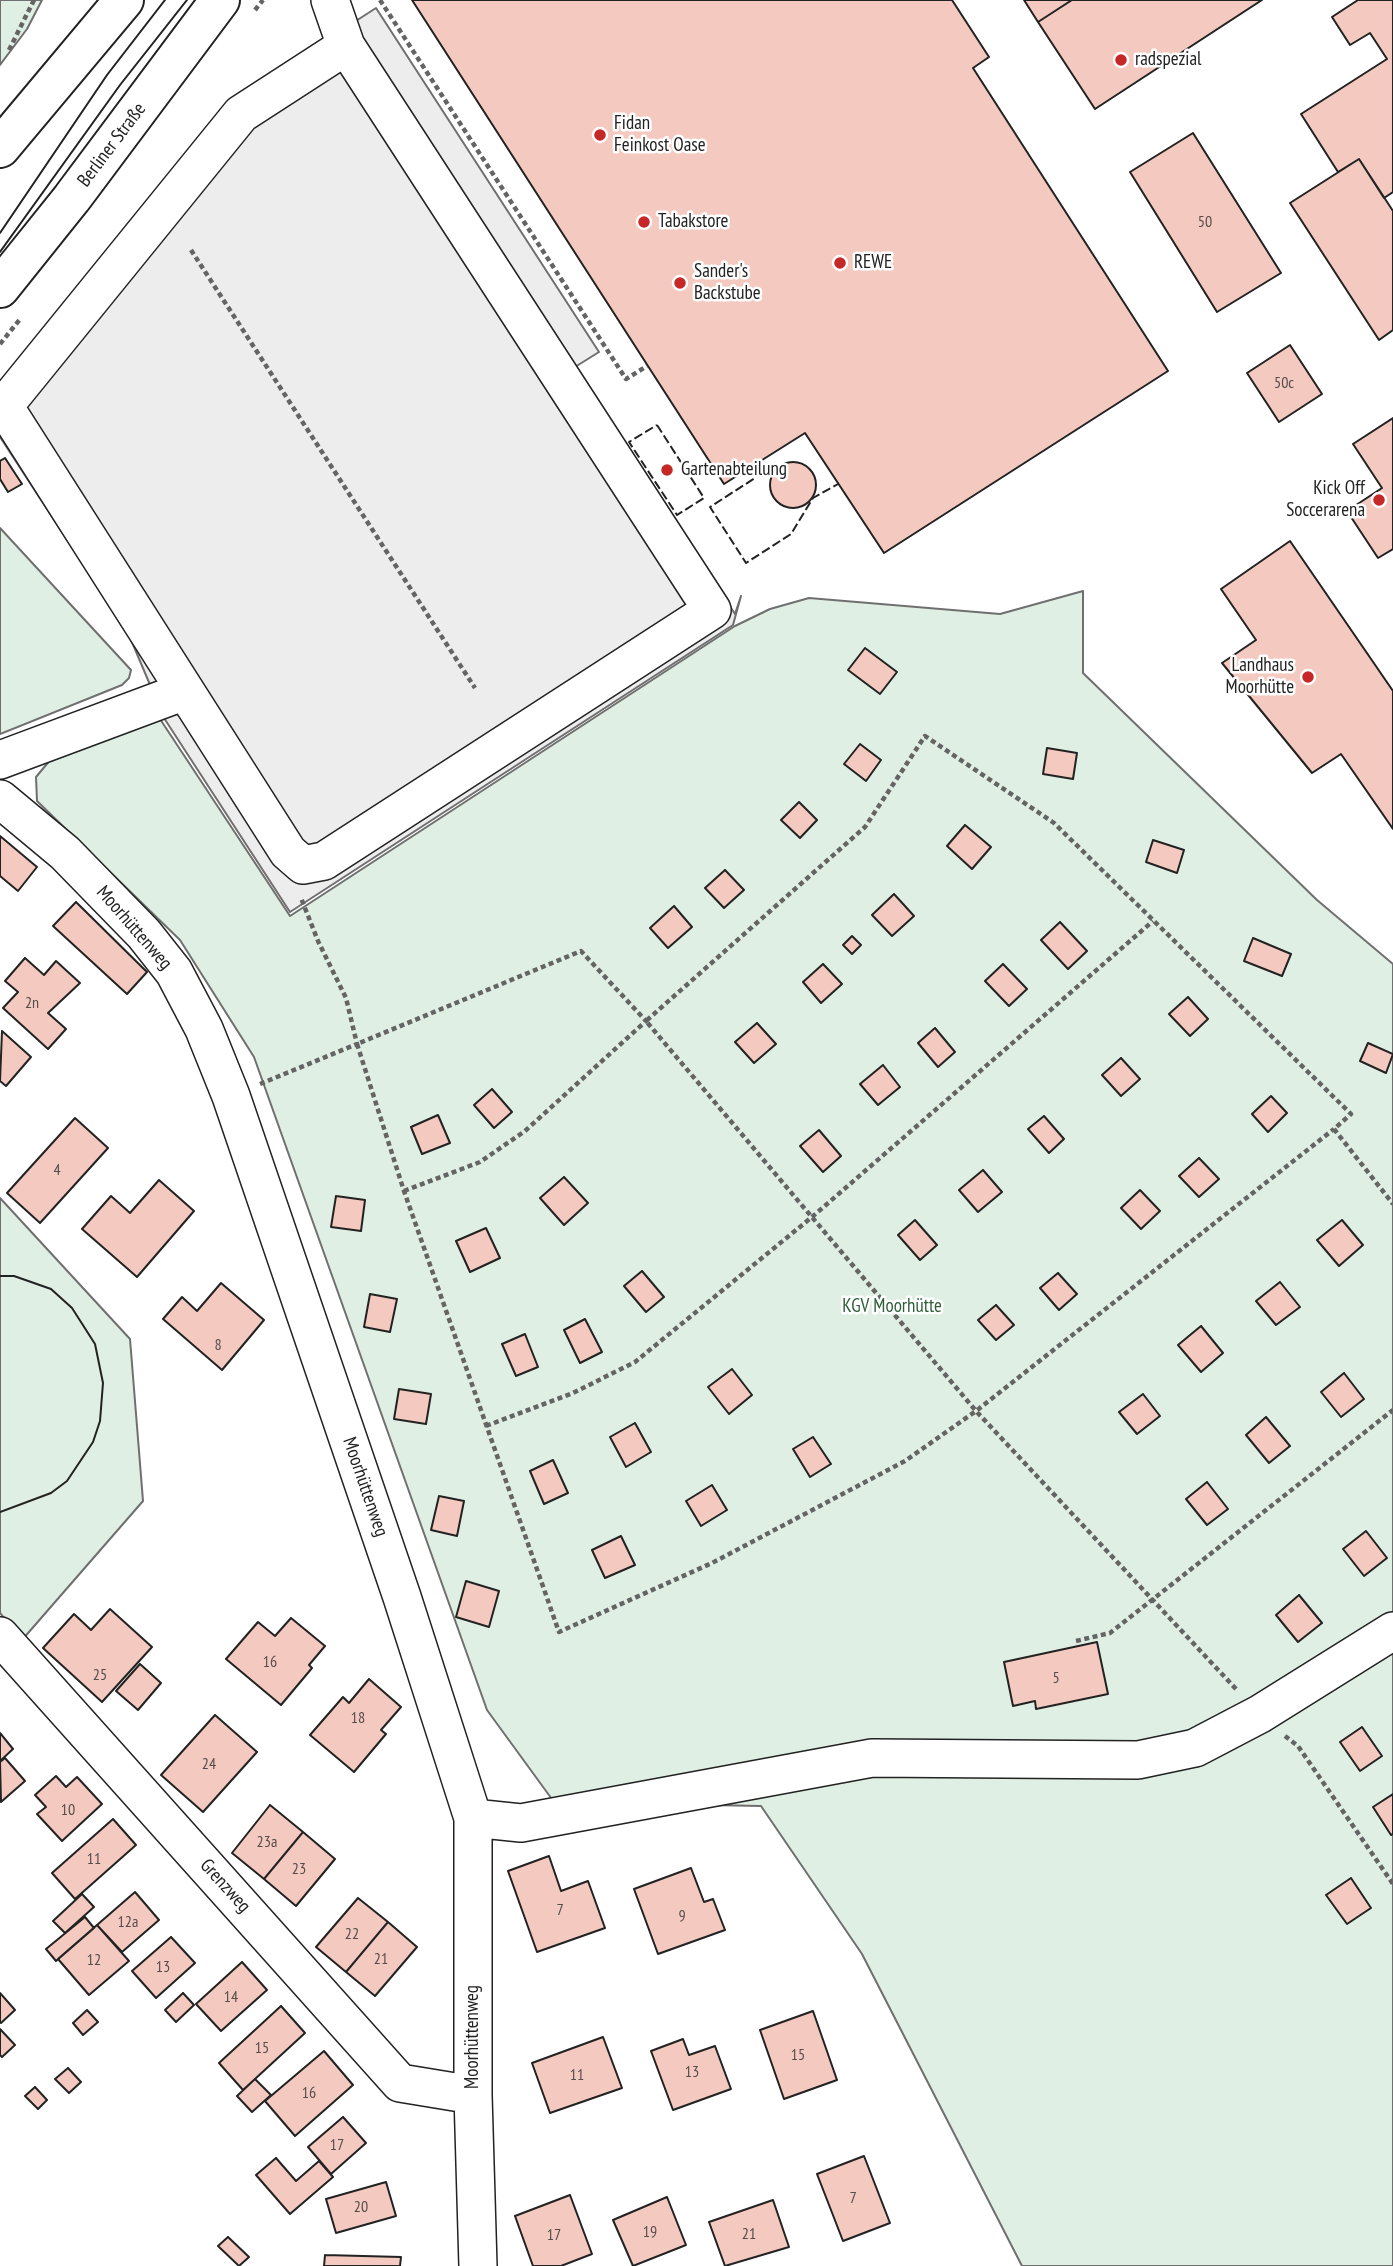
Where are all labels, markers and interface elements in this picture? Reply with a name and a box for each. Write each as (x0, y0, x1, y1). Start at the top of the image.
place label: radspezial (1135, 49, 1201, 71)
marker: radspezial (1113, 52, 1129, 68)
street label: Berliner Straße (73, 99, 151, 191)
place label: Fidan Feinkost Oase (614, 113, 706, 157)
marker: Fidan Feinkost Oase (592, 127, 608, 143)
place label: Tabakstore (658, 211, 728, 233)
house number: 50 (1198, 212, 1212, 232)
marker: Tabakstore (636, 214, 652, 230)
place label: REWE (854, 252, 892, 274)
marker: REWE (832, 255, 848, 271)
place label: Sander's Backstube (694, 261, 761, 305)
marker: Sander's Backstube (672, 275, 688, 291)
house number: 50c (1274, 373, 1294, 393)
place label: Gartenabteilung (681, 459, 787, 481)
marker: Gartenabteilung (659, 462, 675, 478)
place label: Kick Off Soccerarena (1286, 478, 1365, 522)
marker: Kick Off Soccerarena (1371, 492, 1387, 508)
place label: Landhaus Moorhütte (1226, 655, 1294, 699)
marker: Landhaus Moorhütte (1300, 669, 1316, 685)
street label: Moorhüttenweg (91, 881, 177, 975)
house number: 2n (25, 993, 39, 1013)
house number: 4 (53, 1160, 61, 1180)
park label: KGV Moorhütte (842, 1296, 942, 1318)
house number: 8 (214, 1335, 222, 1355)
street label: Moorhüttenweg (337, 1434, 393, 1540)
house number: 16 (263, 1652, 277, 1672)
house number: 25 (93, 1665, 107, 1685)
house number: 5 (1052, 1668, 1060, 1688)
house number: 18 (351, 1708, 365, 1728)
house number: 24 (202, 1754, 216, 1774)
house number: 10 (61, 1800, 75, 1820)
house number: 23a (257, 1832, 277, 1852)
house number: 11 (87, 1849, 101, 1869)
street label: Grenzweg (195, 1854, 255, 1918)
house number: 23 (292, 1859, 306, 1879)
house number: 7 (556, 1900, 564, 1920)
house number: 9 (678, 1906, 686, 1926)
house number: 12a (118, 1912, 138, 1932)
house number: 22 (345, 1924, 359, 1944)
house number: 21 (374, 1949, 388, 1969)
house number: 12 (87, 1950, 101, 1970)
house number: 13 (156, 1957, 170, 1977)
street label: Moorhüttenweg (462, 1985, 484, 2089)
house number: 14 (224, 1987, 238, 2007)
house number: 15 (255, 2038, 269, 2058)
house number: 15 (791, 2045, 805, 2065)
house number: 13 (685, 2062, 699, 2082)
house number: 11 (570, 2065, 584, 2085)
house number: 16 (302, 2083, 316, 2103)
house number: 17 (330, 2135, 344, 2155)
house number: 7 (849, 2188, 857, 2208)
house number: 20 (354, 2197, 368, 2217)
house number: 19 (643, 2222, 657, 2242)
house number: 21 (742, 2224, 756, 2244)
house number: 17 (547, 2225, 561, 2245)

